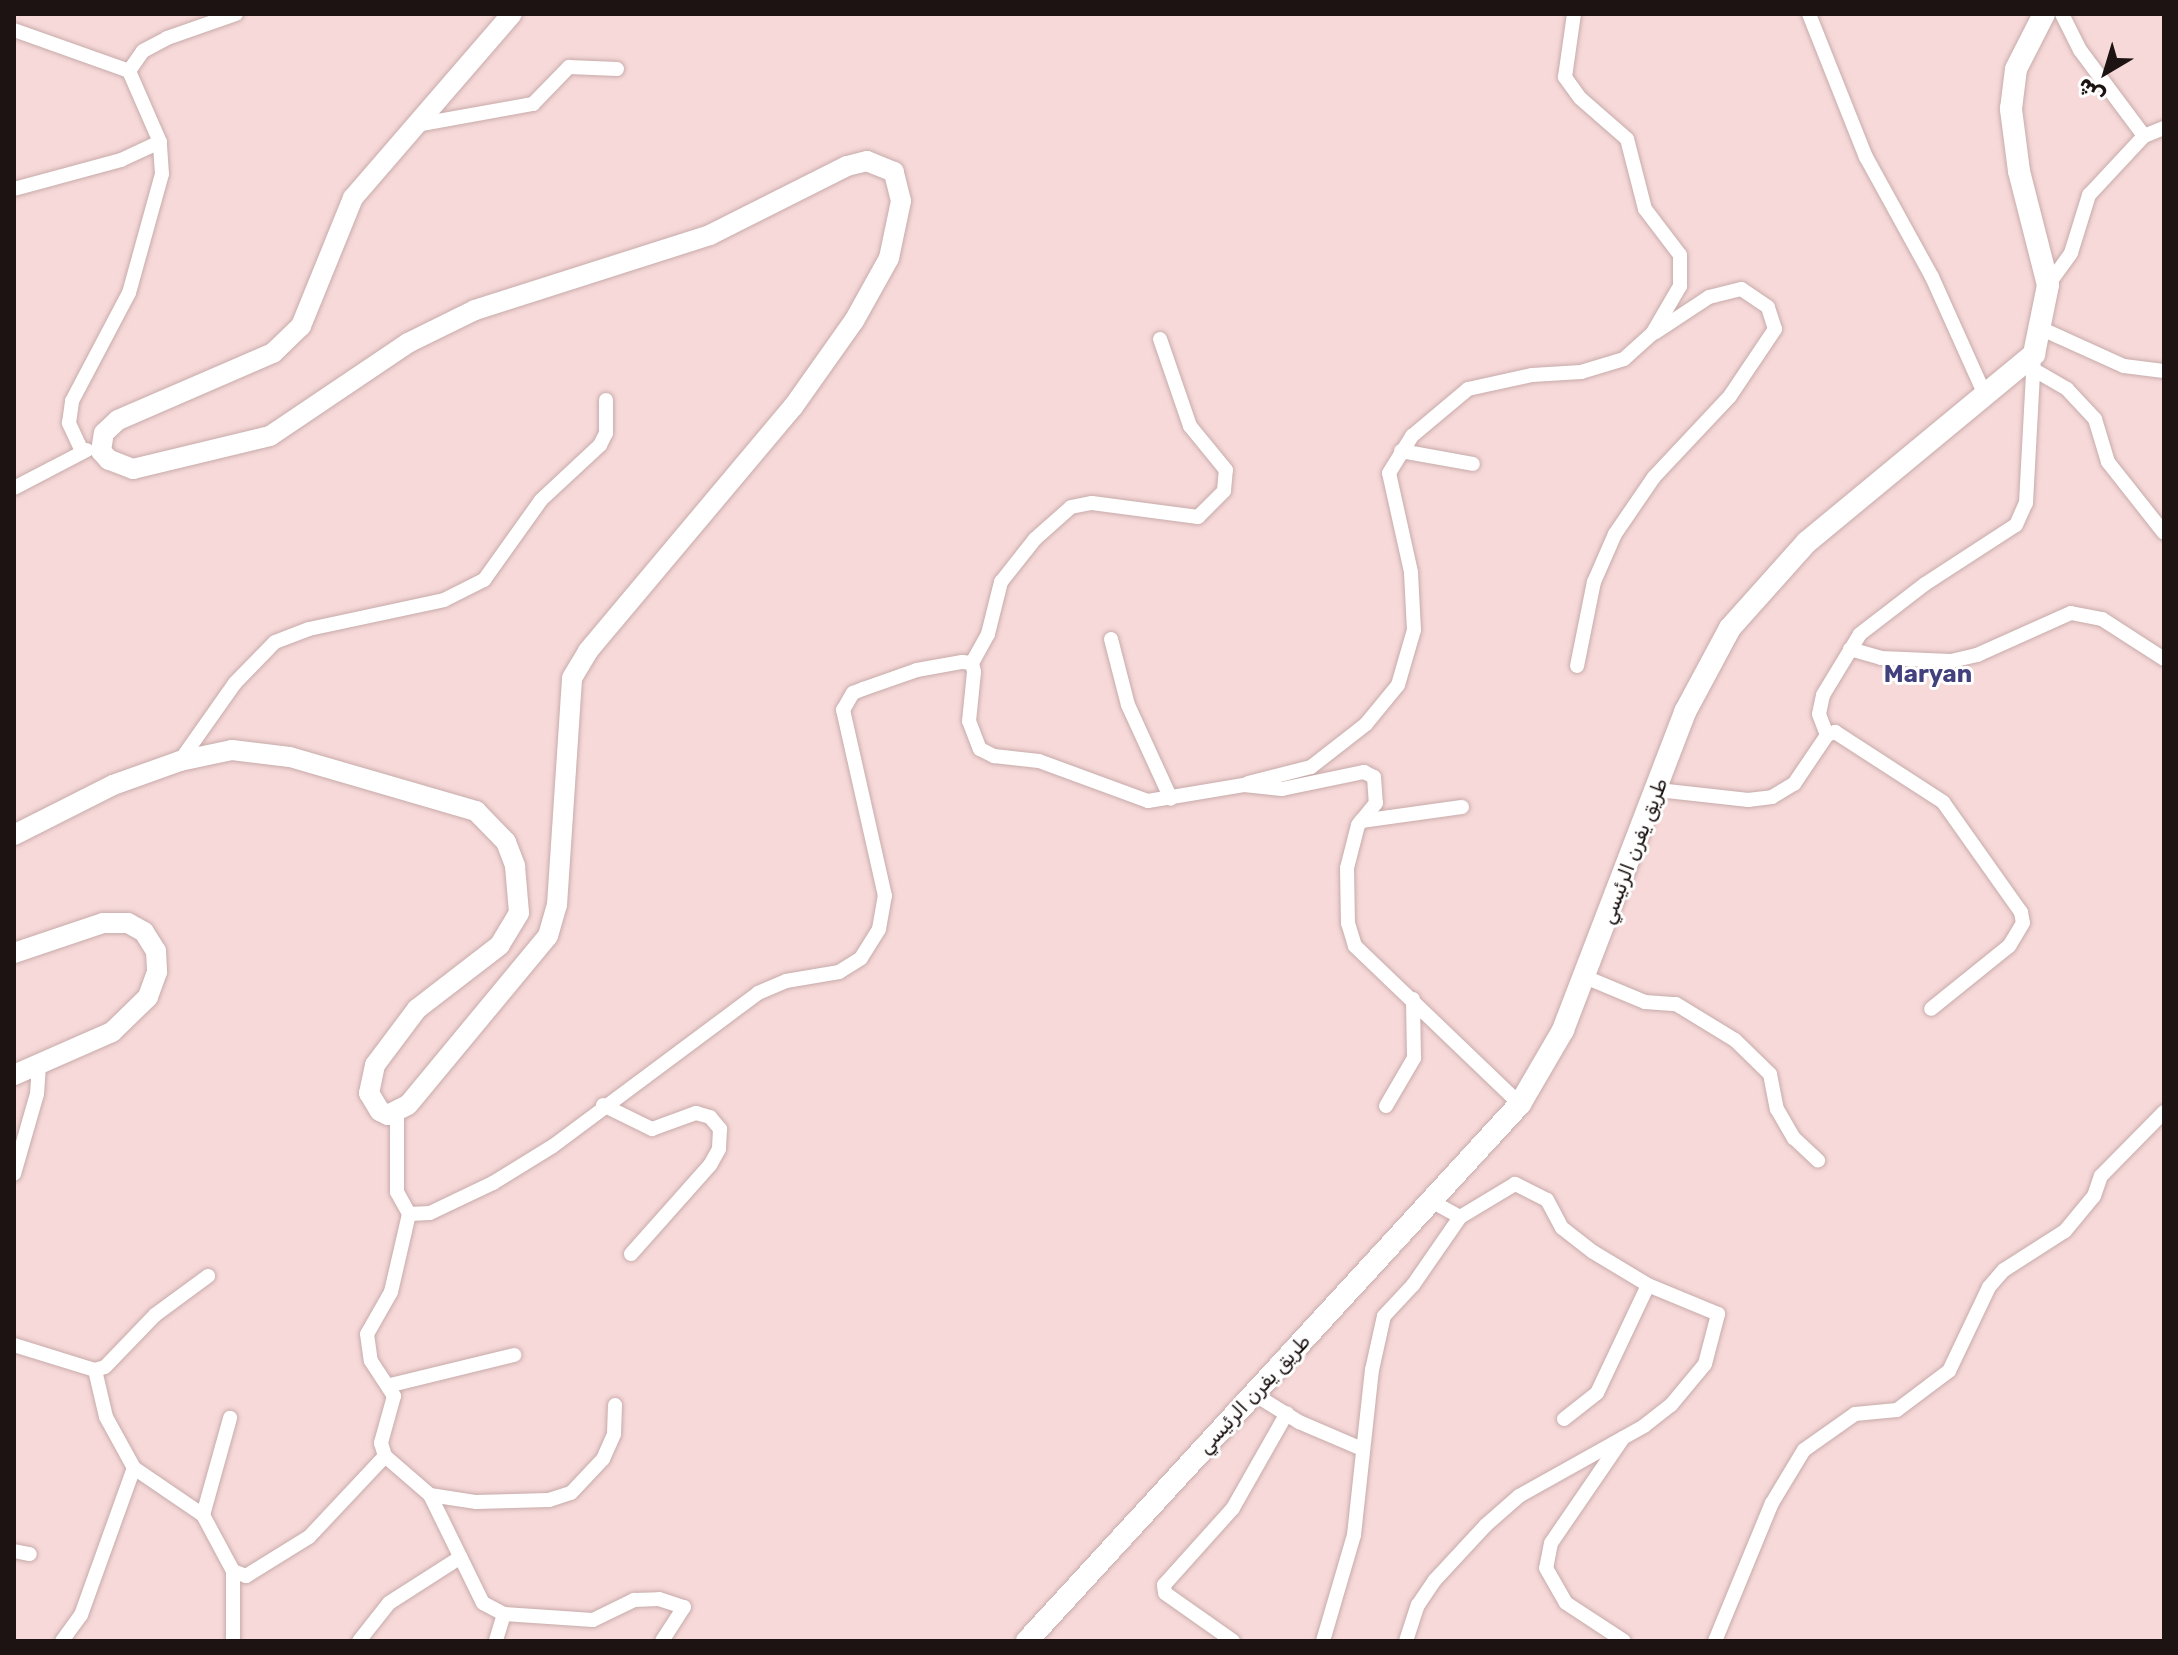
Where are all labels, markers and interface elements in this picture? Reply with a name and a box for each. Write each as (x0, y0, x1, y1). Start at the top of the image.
north arrow (2066, 32, 2146, 112)
text: ش (2072, 72, 2110, 111)
district label: Maryan (1884, 661, 1972, 689)
street label: طريق يفرن الرئيسي (1595, 775, 1673, 927)
street label: طريق يفرن الرئيسي (1193, 1329, 1315, 1459)

